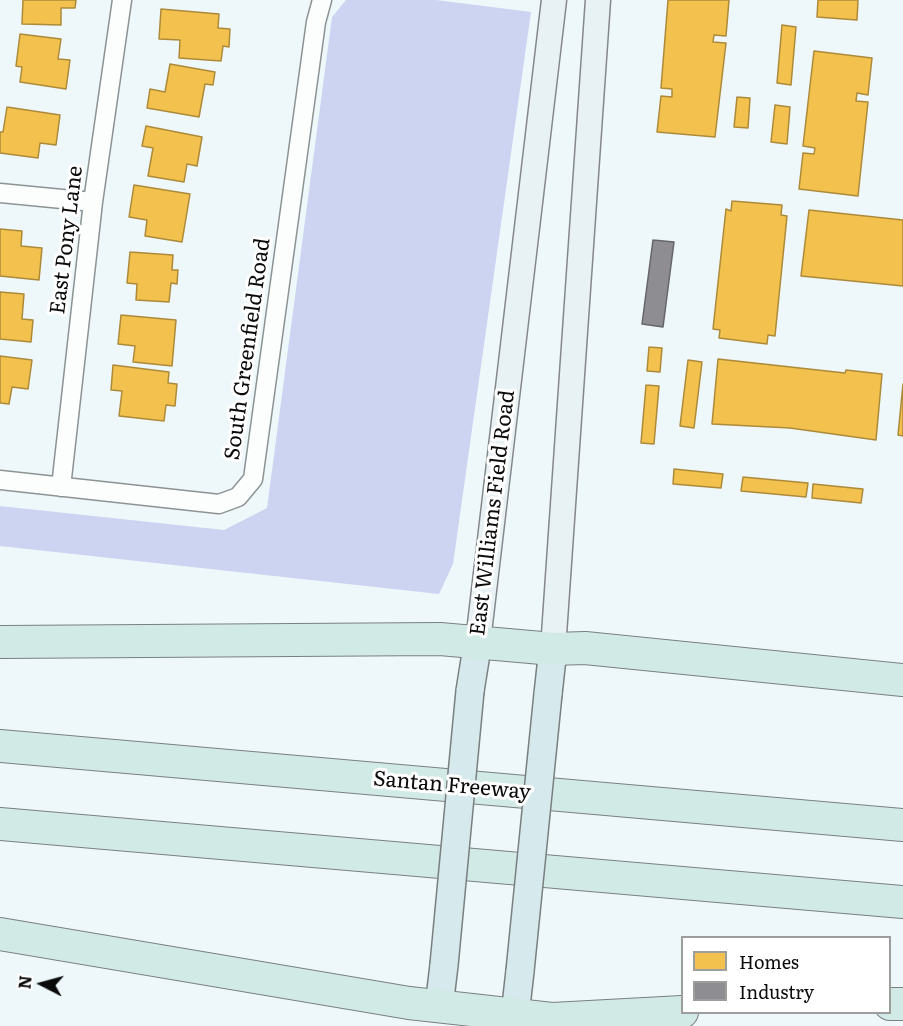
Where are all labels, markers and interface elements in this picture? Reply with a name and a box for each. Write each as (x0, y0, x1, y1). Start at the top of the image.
street label: East Pony Lane (45, 164, 89, 316)
street label: South Greenfield Road (220, 236, 276, 462)
street label: East Williams Field Road (465, 389, 521, 637)
street label: Santan Freeway (372, 767, 532, 805)
legend (681, 936, 891, 1014)
text: Homes (739, 948, 799, 975)
north arrow (12, 954, 72, 1014)
text: N (11, 974, 37, 990)
text: Industry (739, 978, 814, 1005)

